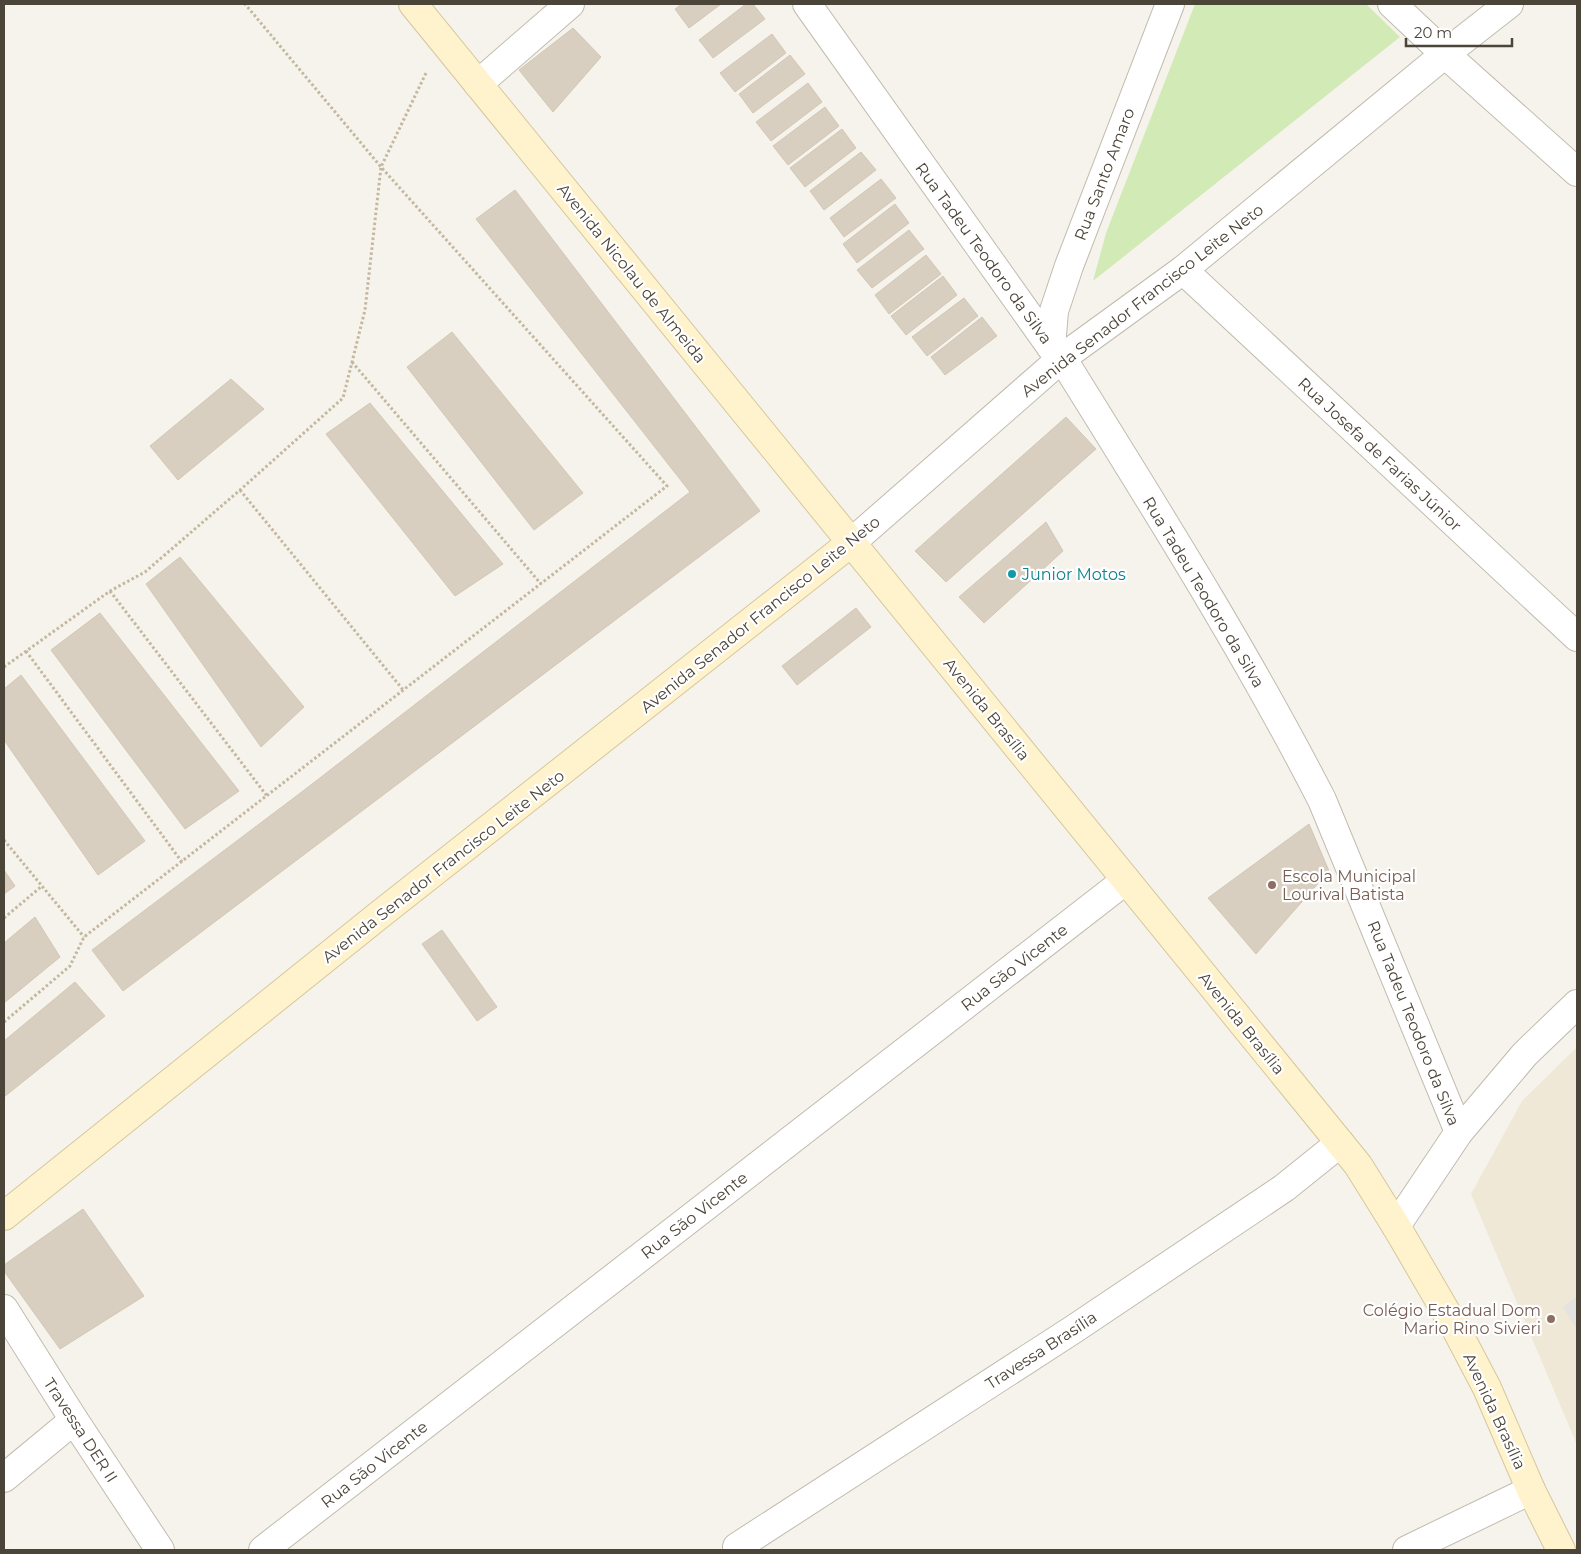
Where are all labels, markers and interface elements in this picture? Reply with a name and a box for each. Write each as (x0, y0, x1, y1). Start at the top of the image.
scale bar (1406, 15, 1512, 47)
text: 20 m (1414, 23, 1452, 42)
street label: Rua Santo Amaro (1070, 105, 1139, 243)
street label: Rua Tadeu Teodoro da Silva (911, 159, 1056, 348)
street label: Avenida Nicolau de Almeida (553, 180, 710, 367)
street label: Avenida Senador Francisco Leite Neto (1017, 200, 1267, 401)
street label: Rua Josefa de Farias Júnior (1294, 374, 1465, 535)
street label: Rua Tadeu Teodoro da Silva (1139, 493, 1268, 691)
street label: Avenida Senador Francisco Leite Neto (637, 512, 884, 717)
place label: Junior Motos (1021, 565, 1126, 584)
marker: Junior Motos (1006, 568, 1018, 580)
street label: Avenida Brasília (940, 654, 1034, 764)
street label: Avenida Senador Francisco Leite Neto (318, 766, 568, 967)
place label: Escola Municipal Lourival Batista (1282, 867, 1416, 904)
marker: Escola Municipal Lourival Batista (1266, 879, 1278, 891)
street label: Rua Tadeu Teodoro da Silva (1364, 918, 1463, 1129)
street label: Rua São Vicente (957, 920, 1071, 1015)
street label: Avenida Brasília (1195, 968, 1289, 1078)
street label: Rua São Vicente (637, 1168, 751, 1263)
place label: Colégio Estadual Dom Mario Rino Sivieri (1363, 1301, 1541, 1338)
street label: Travessa Brasília (982, 1307, 1100, 1393)
marker: Colégio Estadual Dom Mario Rino Sivieri (1545, 1313, 1557, 1325)
street label: Avenida Brasília (1459, 1350, 1530, 1472)
street label: Travessa DER II (40, 1374, 121, 1486)
street label: Rua São Vicente (317, 1417, 431, 1512)

